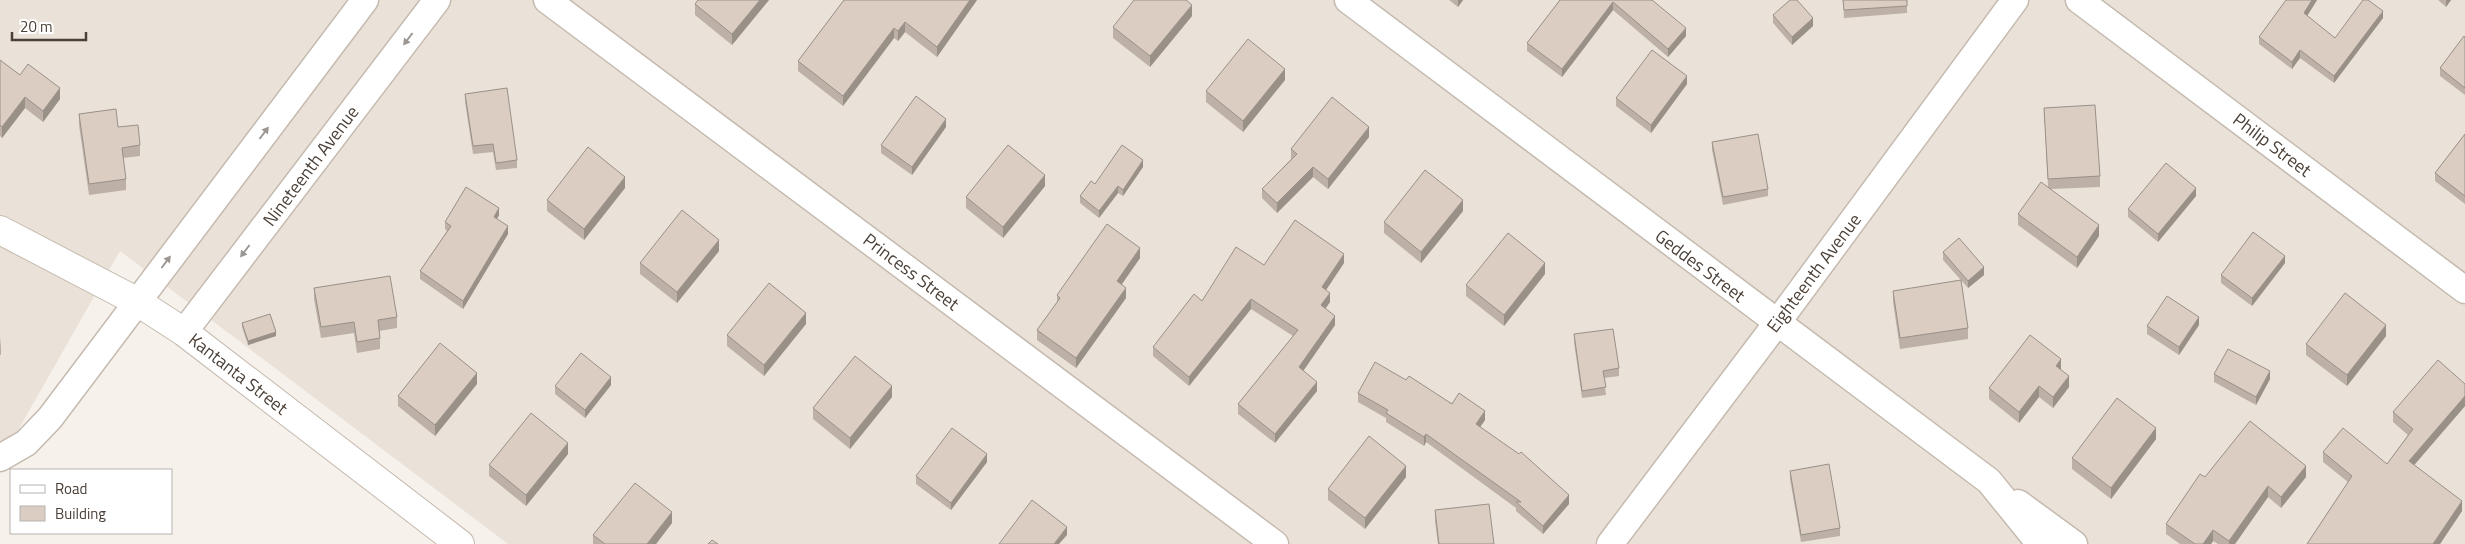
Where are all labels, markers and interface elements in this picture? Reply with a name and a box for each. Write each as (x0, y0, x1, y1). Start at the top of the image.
scale bar (12, 10, 86, 42)
text: 20 m (20, 15, 53, 38)
one-way arrow (403, 32, 413, 46)
street label: Nineteenth Avenue (256, 100, 365, 232)
street label: Philip Street (2227, 106, 2318, 184)
one-way arrow (259, 126, 269, 139)
street label: Eighteenth Avenue (1760, 207, 1867, 338)
street label: Geddes Street (1649, 223, 1752, 309)
street label: Princess Street (857, 226, 966, 317)
one-way arrow (240, 244, 251, 257)
one-way arrow (161, 255, 171, 269)
street label: Kantanta Street (183, 326, 294, 421)
legend (10, 469, 172, 534)
text: Road (55, 477, 87, 500)
text: Building (55, 502, 106, 525)

